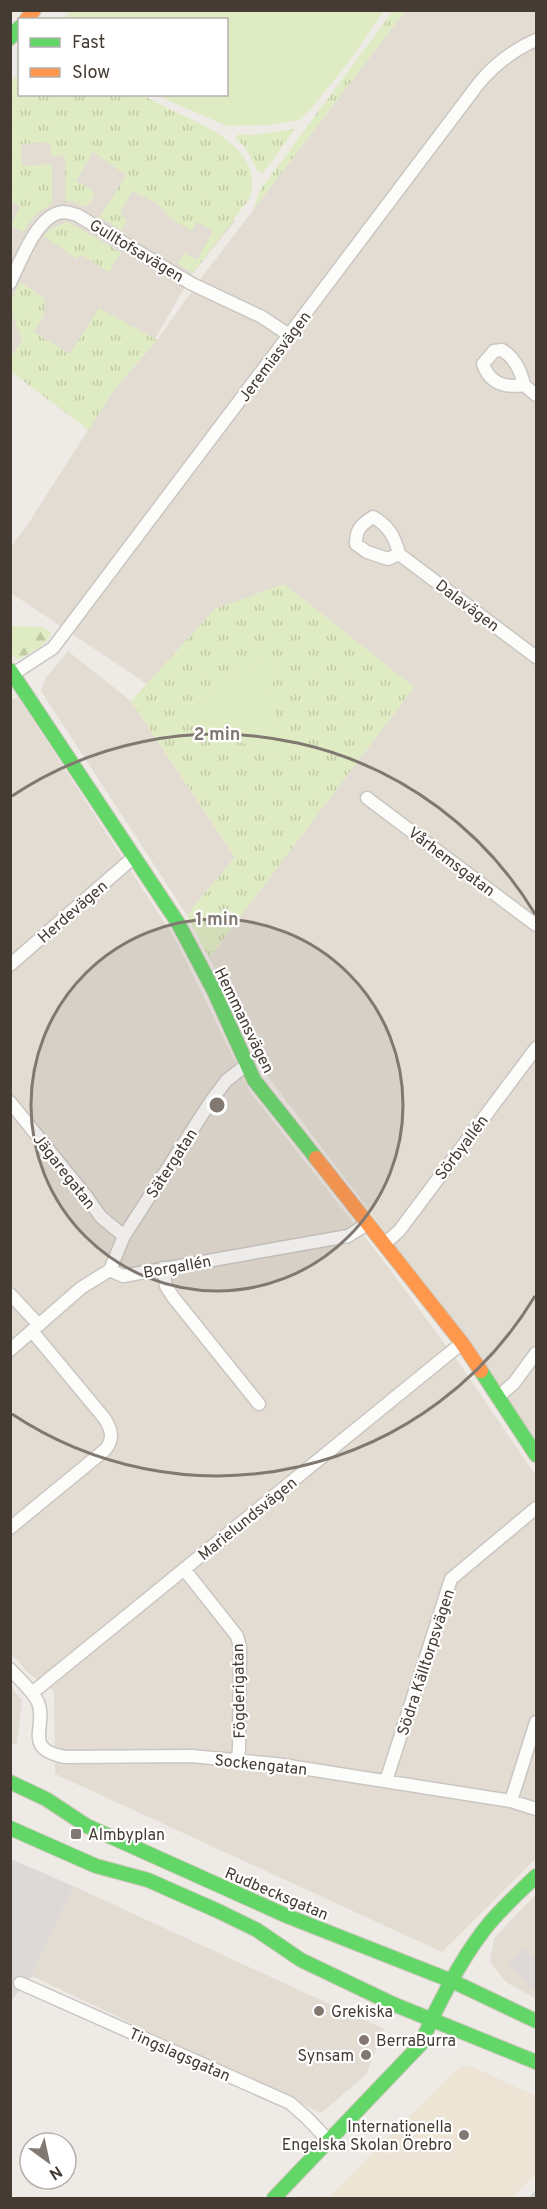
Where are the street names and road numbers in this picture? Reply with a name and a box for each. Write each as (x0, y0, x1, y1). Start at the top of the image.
street label: Gulltofsavägen (85, 216, 187, 288)
street label: Jeremiasvägen (235, 308, 316, 406)
street label: Dalavägen (431, 576, 503, 637)
street label: Vårhemsgatan (403, 823, 498, 902)
street label: Herdevägen (34, 877, 112, 948)
street label: Hemmansvägen (209, 965, 277, 1077)
street label: Sörbyallén (432, 1112, 494, 1185)
street label: Sätergatan (143, 1125, 203, 1203)
street label: Jägaregatan (28, 1130, 99, 1214)
street label: Borgallén (142, 1252, 213, 1284)
street label: Marielundsvägen (195, 1474, 302, 1566)
street label: Södra Källtorpsvägen (394, 1587, 460, 1738)
street label: Fögderigatan (229, 1643, 251, 1739)
street label: Sockengatan (213, 1751, 308, 1781)
street label: Rudbecksgatan (221, 1864, 331, 1926)
street label: Tingslagsgatan (125, 2024, 233, 2087)

